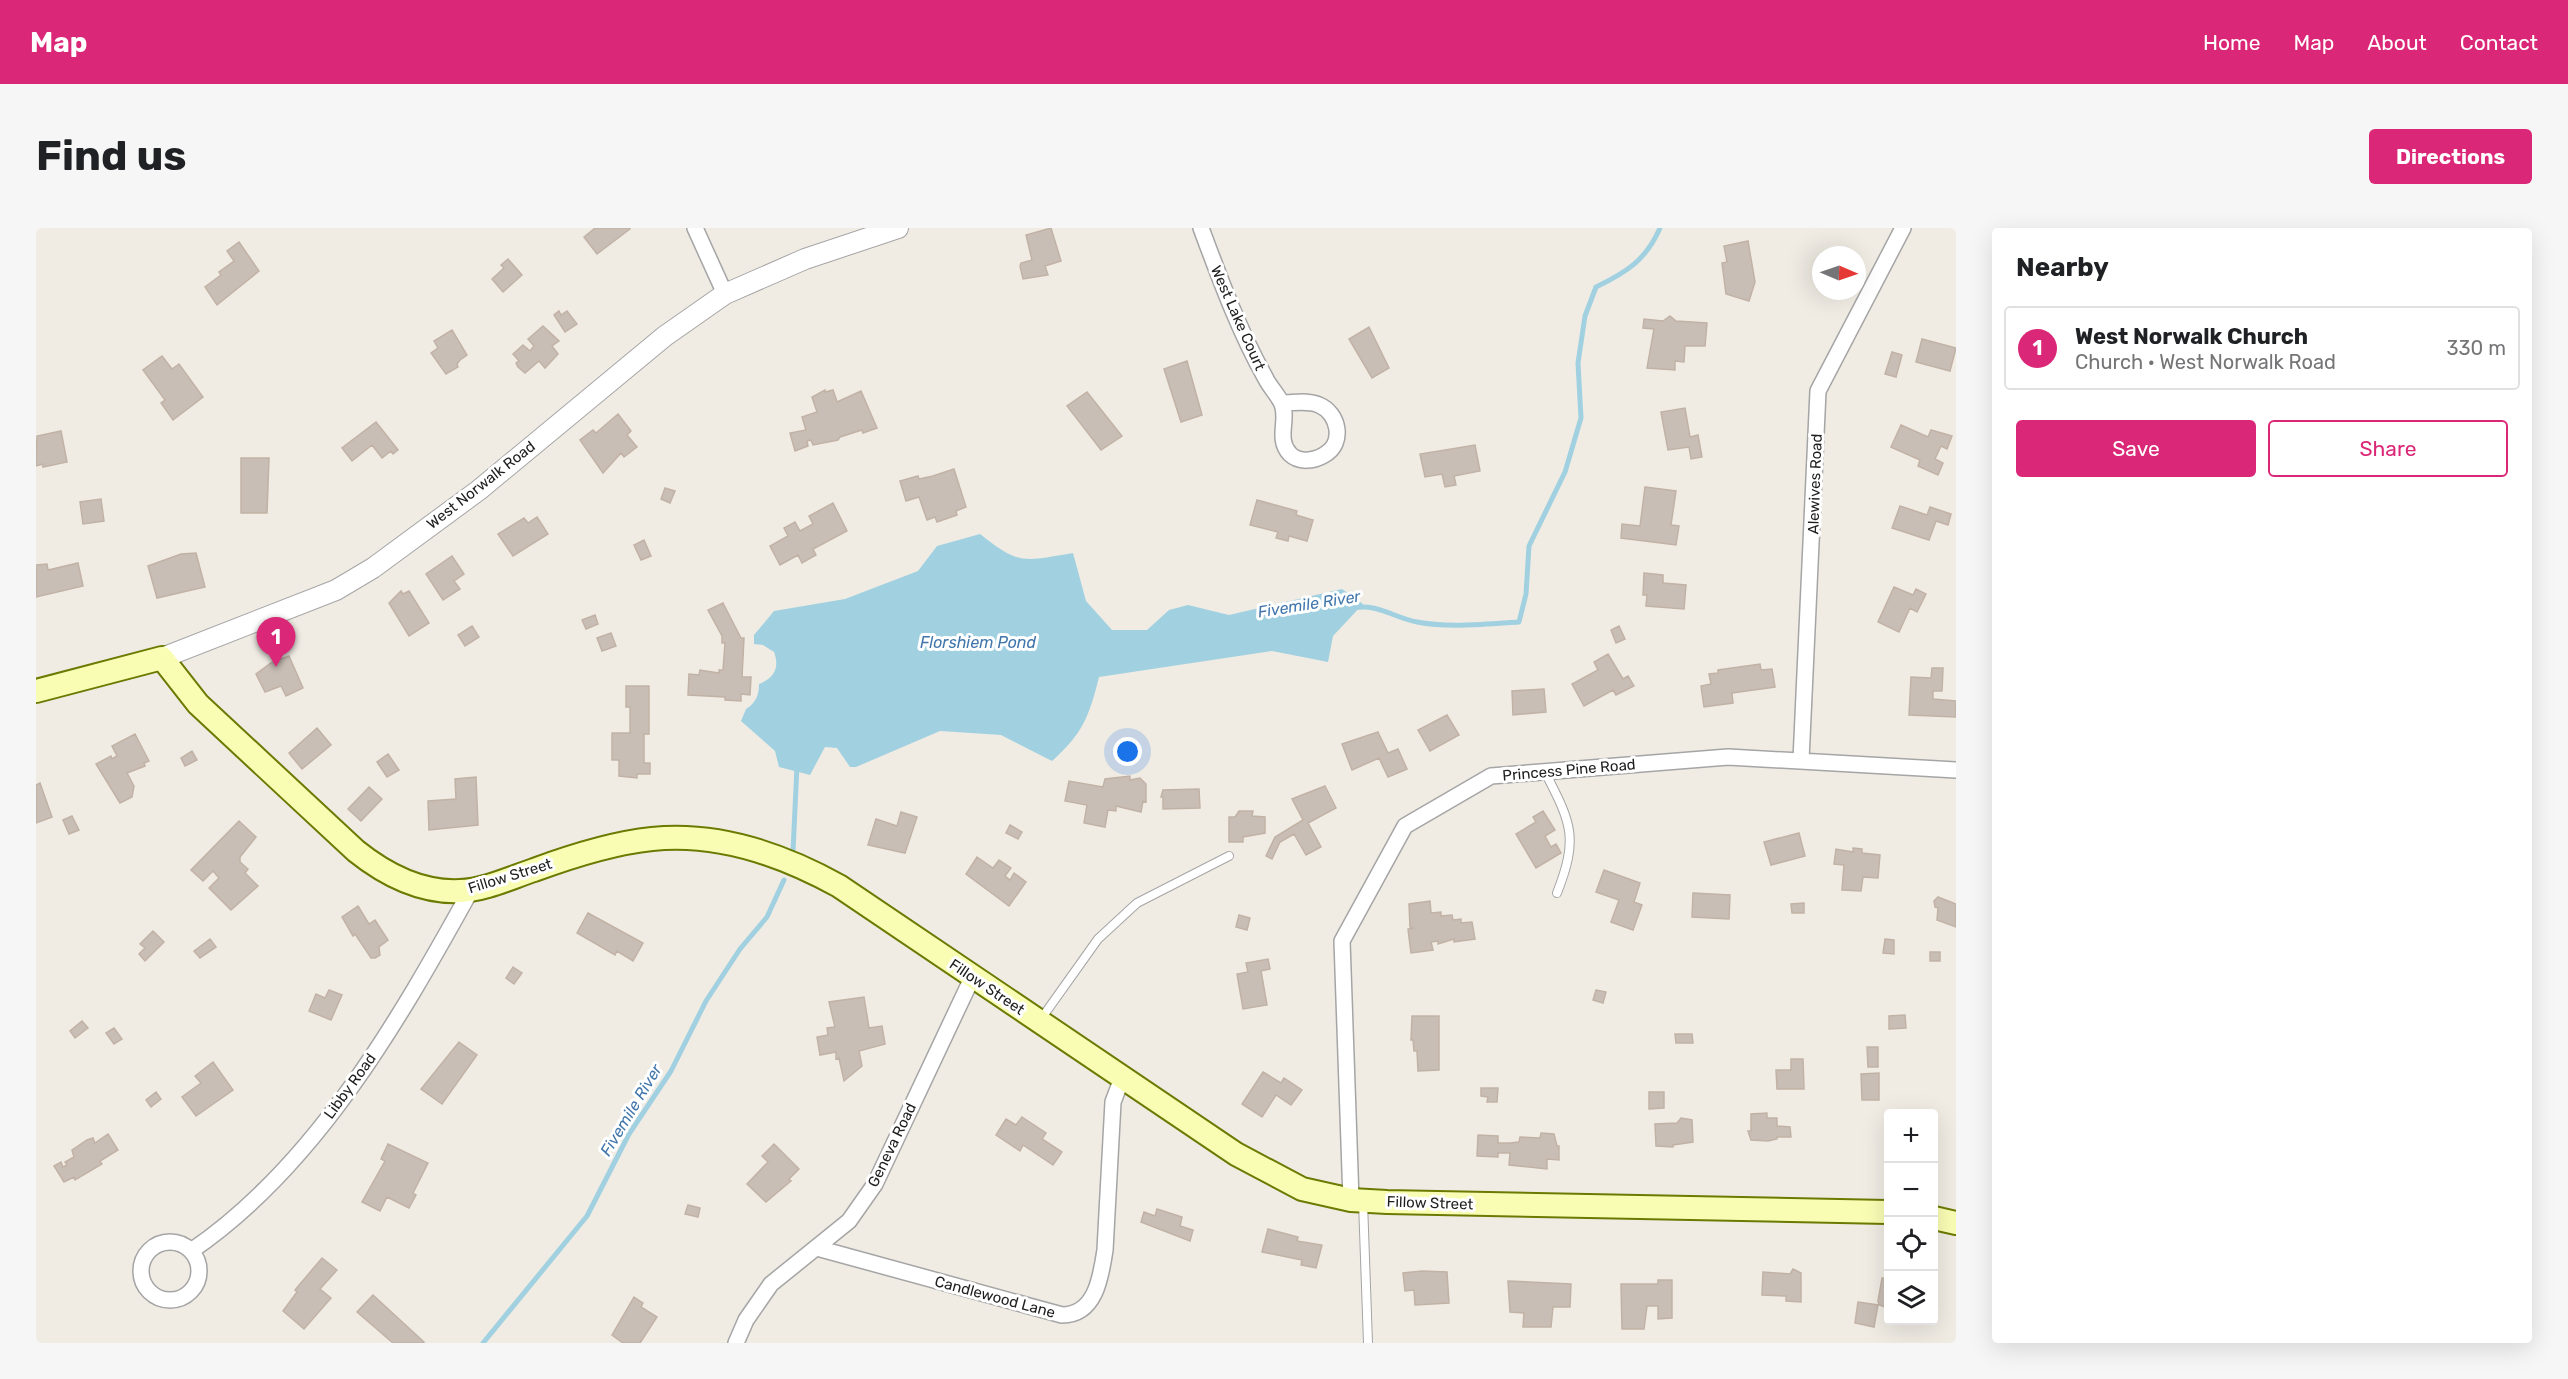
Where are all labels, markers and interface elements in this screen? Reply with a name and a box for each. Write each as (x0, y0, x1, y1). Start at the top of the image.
text: Map (30, 26, 87, 59)
text: Home (2203, 30, 2260, 55)
text: Map (2293, 30, 2334, 55)
text: About (2367, 30, 2427, 55)
text: Contact (2460, 30, 2538, 55)
button: Directions (2369, 129, 2532, 184)
text: Find us (36, 131, 187, 181)
north arrow (1812, 246, 1866, 300)
text: Nearby (2016, 252, 2109, 283)
street label: West Lake Court (1207, 263, 1269, 373)
text: West Norwalk Church (2075, 323, 2308, 350)
text: 1 (2033, 336, 2042, 360)
text: 330 m (2447, 336, 2506, 360)
text: Church · West Norwalk Road (2075, 350, 2336, 374)
button: Save (2016, 420, 2256, 477)
button: Share (2268, 420, 2508, 477)
street label: Alewives Road (1804, 433, 1826, 535)
street label: West Norwalk Road (423, 437, 539, 533)
water label: Fivemile River (1256, 586, 1363, 621)
pin: 1 (256, 618, 296, 667)
water label: Florshiem Pond (920, 633, 1037, 652)
your location (1113, 737, 1142, 766)
street label: Princess Pine Road (1502, 755, 1636, 785)
street label: Fillow Street (466, 855, 554, 897)
street label: Fillow Street (946, 955, 1028, 1019)
street label: Libby Road (320, 1050, 380, 1122)
water label: Fivemile River (596, 1060, 666, 1159)
street label: Geneva Road (864, 1100, 920, 1190)
map controls (1884, 1109, 1938, 1325)
button: + (1884, 1109, 1938, 1163)
button: − (1884, 1163, 1938, 1217)
street label: Fillow Street (1386, 1192, 1474, 1214)
button: locate (1884, 1217, 1938, 1271)
button: layers (1884, 1271, 1938, 1325)
street label: Candlewood Lane (933, 1272, 1057, 1322)

